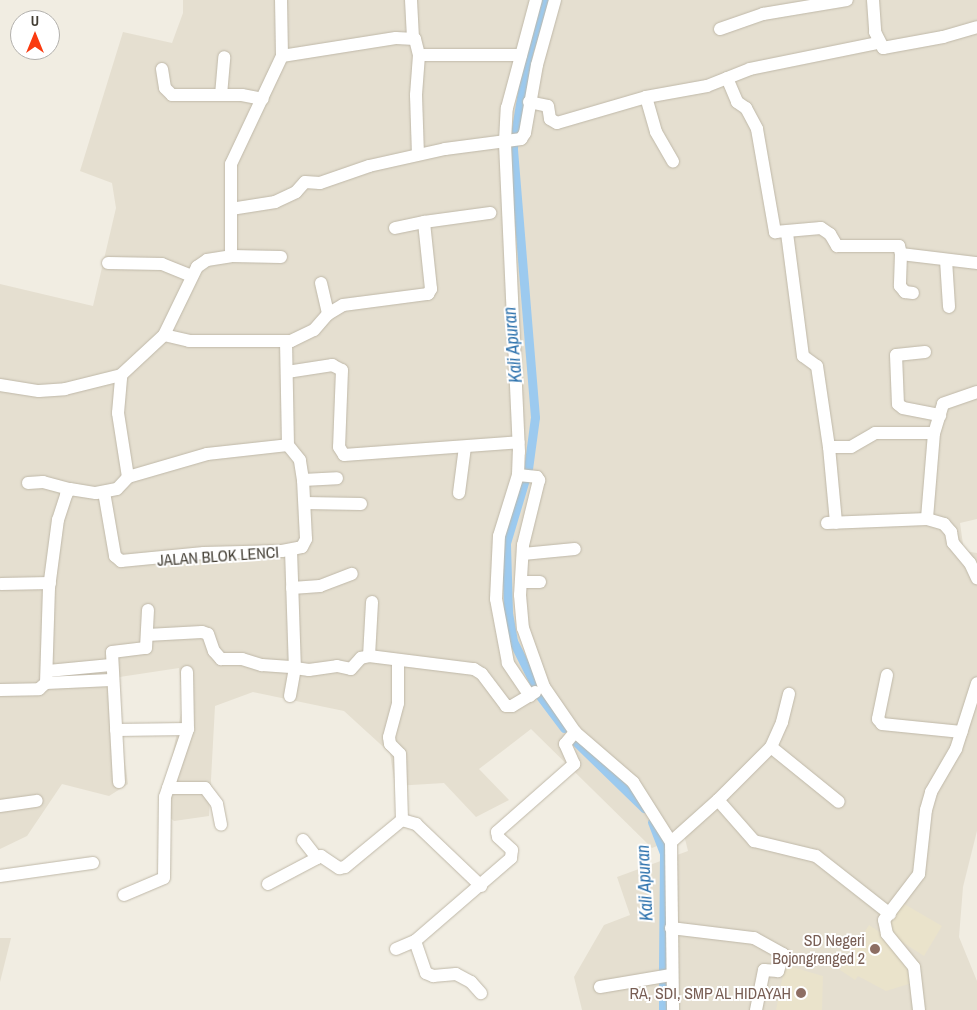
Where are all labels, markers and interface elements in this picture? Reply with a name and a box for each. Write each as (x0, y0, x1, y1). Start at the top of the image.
north arrow (10, 10, 60, 60)
text: U (31, 12, 39, 30)
water label: Kali Apuran (499, 306, 527, 384)
street label: JALAN BLOK LENCI (157, 542, 279, 570)
water label: Kali Apuran (632, 844, 658, 922)
place label: SD Negeri Bojongrenged 2 (772, 930, 865, 968)
marker: SD Negeri Bojongrenged 2 (869, 943, 881, 955)
place label: RA, SDI, SMP AL HIDAYAH (628, 983, 791, 1003)
marker: RA, SDI, SMP AL HIDAYAH (795, 987, 807, 999)

